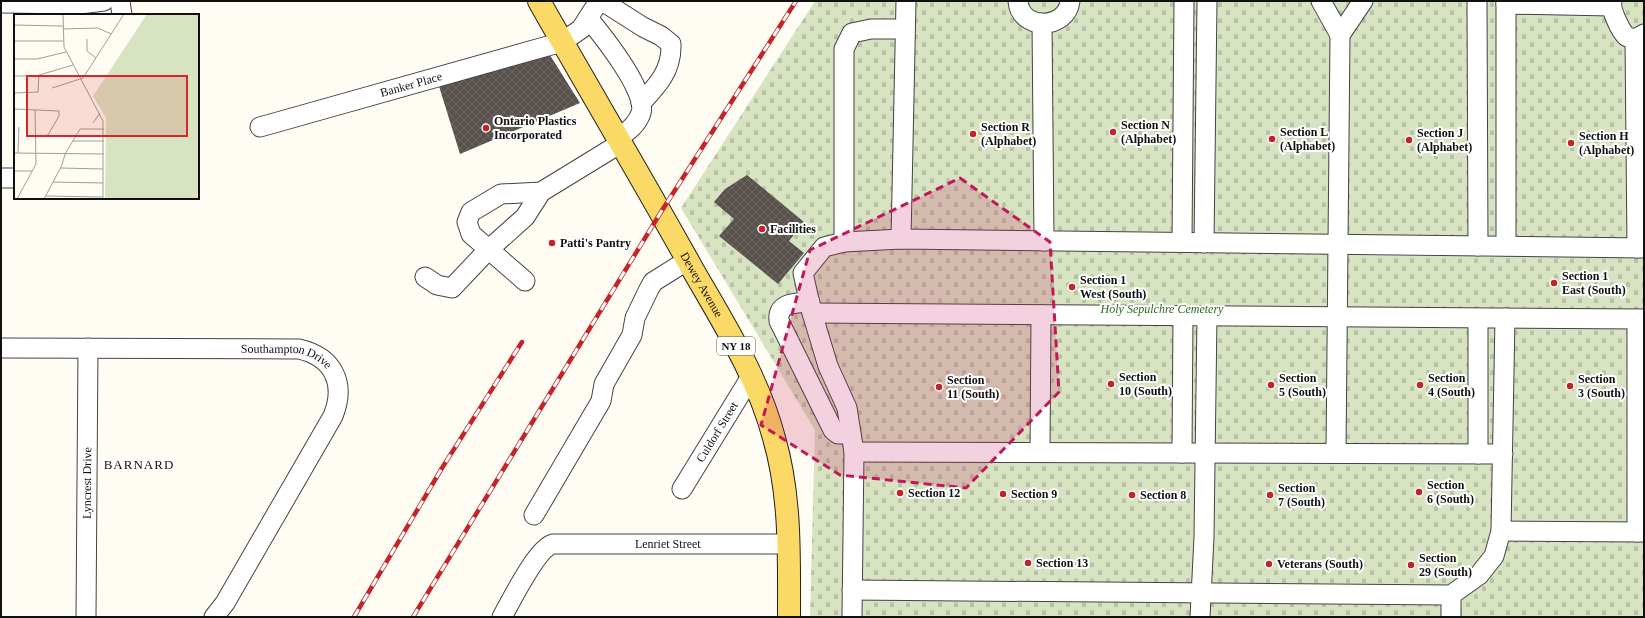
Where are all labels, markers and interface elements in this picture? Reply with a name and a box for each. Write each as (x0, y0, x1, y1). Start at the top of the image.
inset map (14, 14, 199, 199)
street label: Banker Place (379, 69, 444, 100)
place label: Ontario Plastics Incorporated (494, 114, 577, 142)
place label: Section N (Alphabet) (1121, 118, 1176, 146)
place label: Section R (Alphabet) (981, 120, 1036, 148)
marker: Ontario Plastics Incorporated (481, 123, 491, 133)
place label: Section L (Alphabet) (1280, 125, 1335, 153)
place label: Section J (Alphabet) (1417, 126, 1472, 154)
marker: Section N (Alphabet) (1108, 127, 1118, 137)
marker: Section R (Alphabet) (968, 129, 978, 139)
place label: Section H (Alphabet) (1579, 129, 1634, 157)
marker: Section L (Alphabet) (1267, 134, 1277, 144)
marker: Section J (Alphabet) (1404, 135, 1414, 145)
marker: Section H (Alphabet) (1566, 138, 1576, 148)
place label: Facilities (770, 222, 816, 236)
marker: Facilities (757, 224, 767, 234)
place label: Patti's Pantry (560, 236, 631, 250)
marker: Patti's Pantry (547, 238, 557, 248)
street label: Dewey Avenue (677, 250, 726, 320)
place label: Section 1 East (South) (1562, 269, 1626, 297)
place label: Section 1 West (South) (1080, 273, 1146, 301)
marker: Section 1 East (South) (1549, 278, 1559, 288)
marker: Section 1 West (South) (1067, 282, 1077, 292)
park label: Holy Sepulchre Cemetery (1100, 302, 1224, 316)
road number: NY 18 (717, 337, 755, 355)
street label: Southampton Drive (241, 342, 335, 371)
place label: Section 10 (South) (1119, 370, 1172, 398)
place label: Section 5 (South) (1279, 371, 1326, 399)
place label: Section 4 (South) (1428, 371, 1475, 399)
place label: Section 3 (South) (1578, 372, 1625, 400)
place label: Section 11 (South) (947, 373, 999, 401)
marker: Section 10 (South) (1106, 379, 1116, 389)
marker: Section 5 (South) (1266, 380, 1276, 390)
marker: Section 4 (South) (1415, 380, 1425, 390)
marker: Section 3 (South) (1565, 381, 1575, 391)
marker: Section 11 (South) (934, 382, 944, 392)
street label: Culdorf Street (693, 399, 741, 465)
street label: Lyncrest Drive (80, 447, 94, 519)
district label: BARNARD (104, 457, 174, 472)
place label: Section 6 (South) (1427, 478, 1474, 506)
place label: Section 7 (South) (1278, 481, 1325, 509)
place label: Section 12 (908, 486, 960, 500)
place label: Section 9 (1011, 487, 1057, 501)
marker: Section 6 (South) (1414, 487, 1424, 497)
marker: Section 12 (895, 488, 905, 498)
place label: Section 8 (1140, 488, 1186, 502)
marker: Section 9 (998, 489, 1008, 499)
marker: Section 8 (1127, 490, 1137, 500)
marker: Section 7 (South) (1265, 490, 1275, 500)
street label: Lenriet Street (635, 537, 701, 551)
place label: Section 29 (South) (1419, 551, 1472, 579)
place label: Section 13 (1036, 556, 1088, 570)
place label: Veterans (South) (1277, 557, 1363, 571)
marker: Section 13 (1023, 558, 1033, 568)
marker: Veterans (South) (1264, 559, 1274, 569)
marker: Section 29 (South) (1406, 560, 1416, 570)

